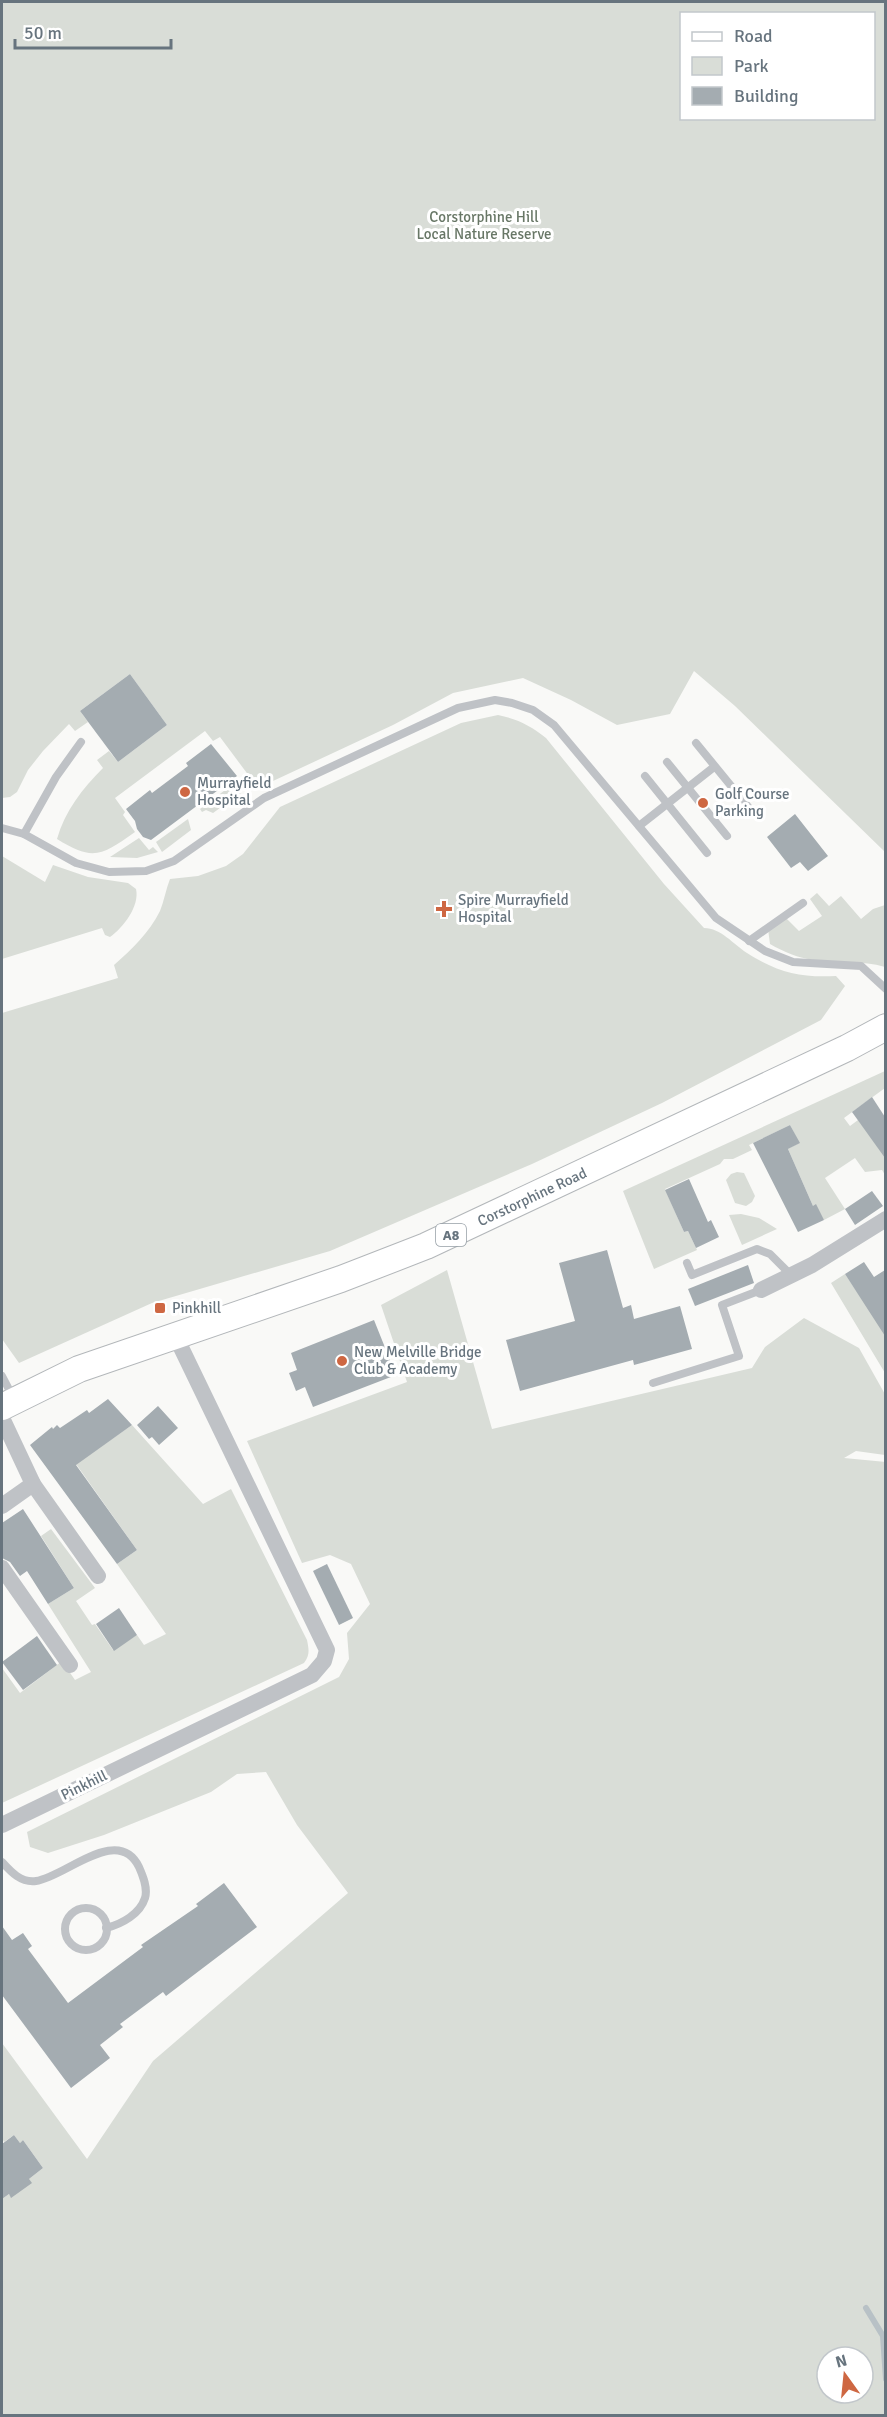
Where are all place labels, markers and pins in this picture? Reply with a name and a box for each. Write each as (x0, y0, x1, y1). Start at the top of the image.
place label: Murrayfield Hospital (197, 774, 271, 809)
marker: Murrayfield Hospital (178, 785, 192, 799)
place label: Golf Course Parking (715, 785, 790, 820)
marker: Golf Course Parking (696, 796, 710, 810)
place label: Spire Murrayfield Hospital (458, 891, 569, 926)
marker: Spire Murrayfield Hospital (435, 900, 453, 918)
place label: Pinkhill (172, 1299, 221, 1317)
marker: Pinkhill (153, 1301, 167, 1315)
place label: New Melville Bridge Club & Academy (354, 1343, 482, 1378)
marker: New Melville Bridge Club & Academy (335, 1354, 349, 1368)

